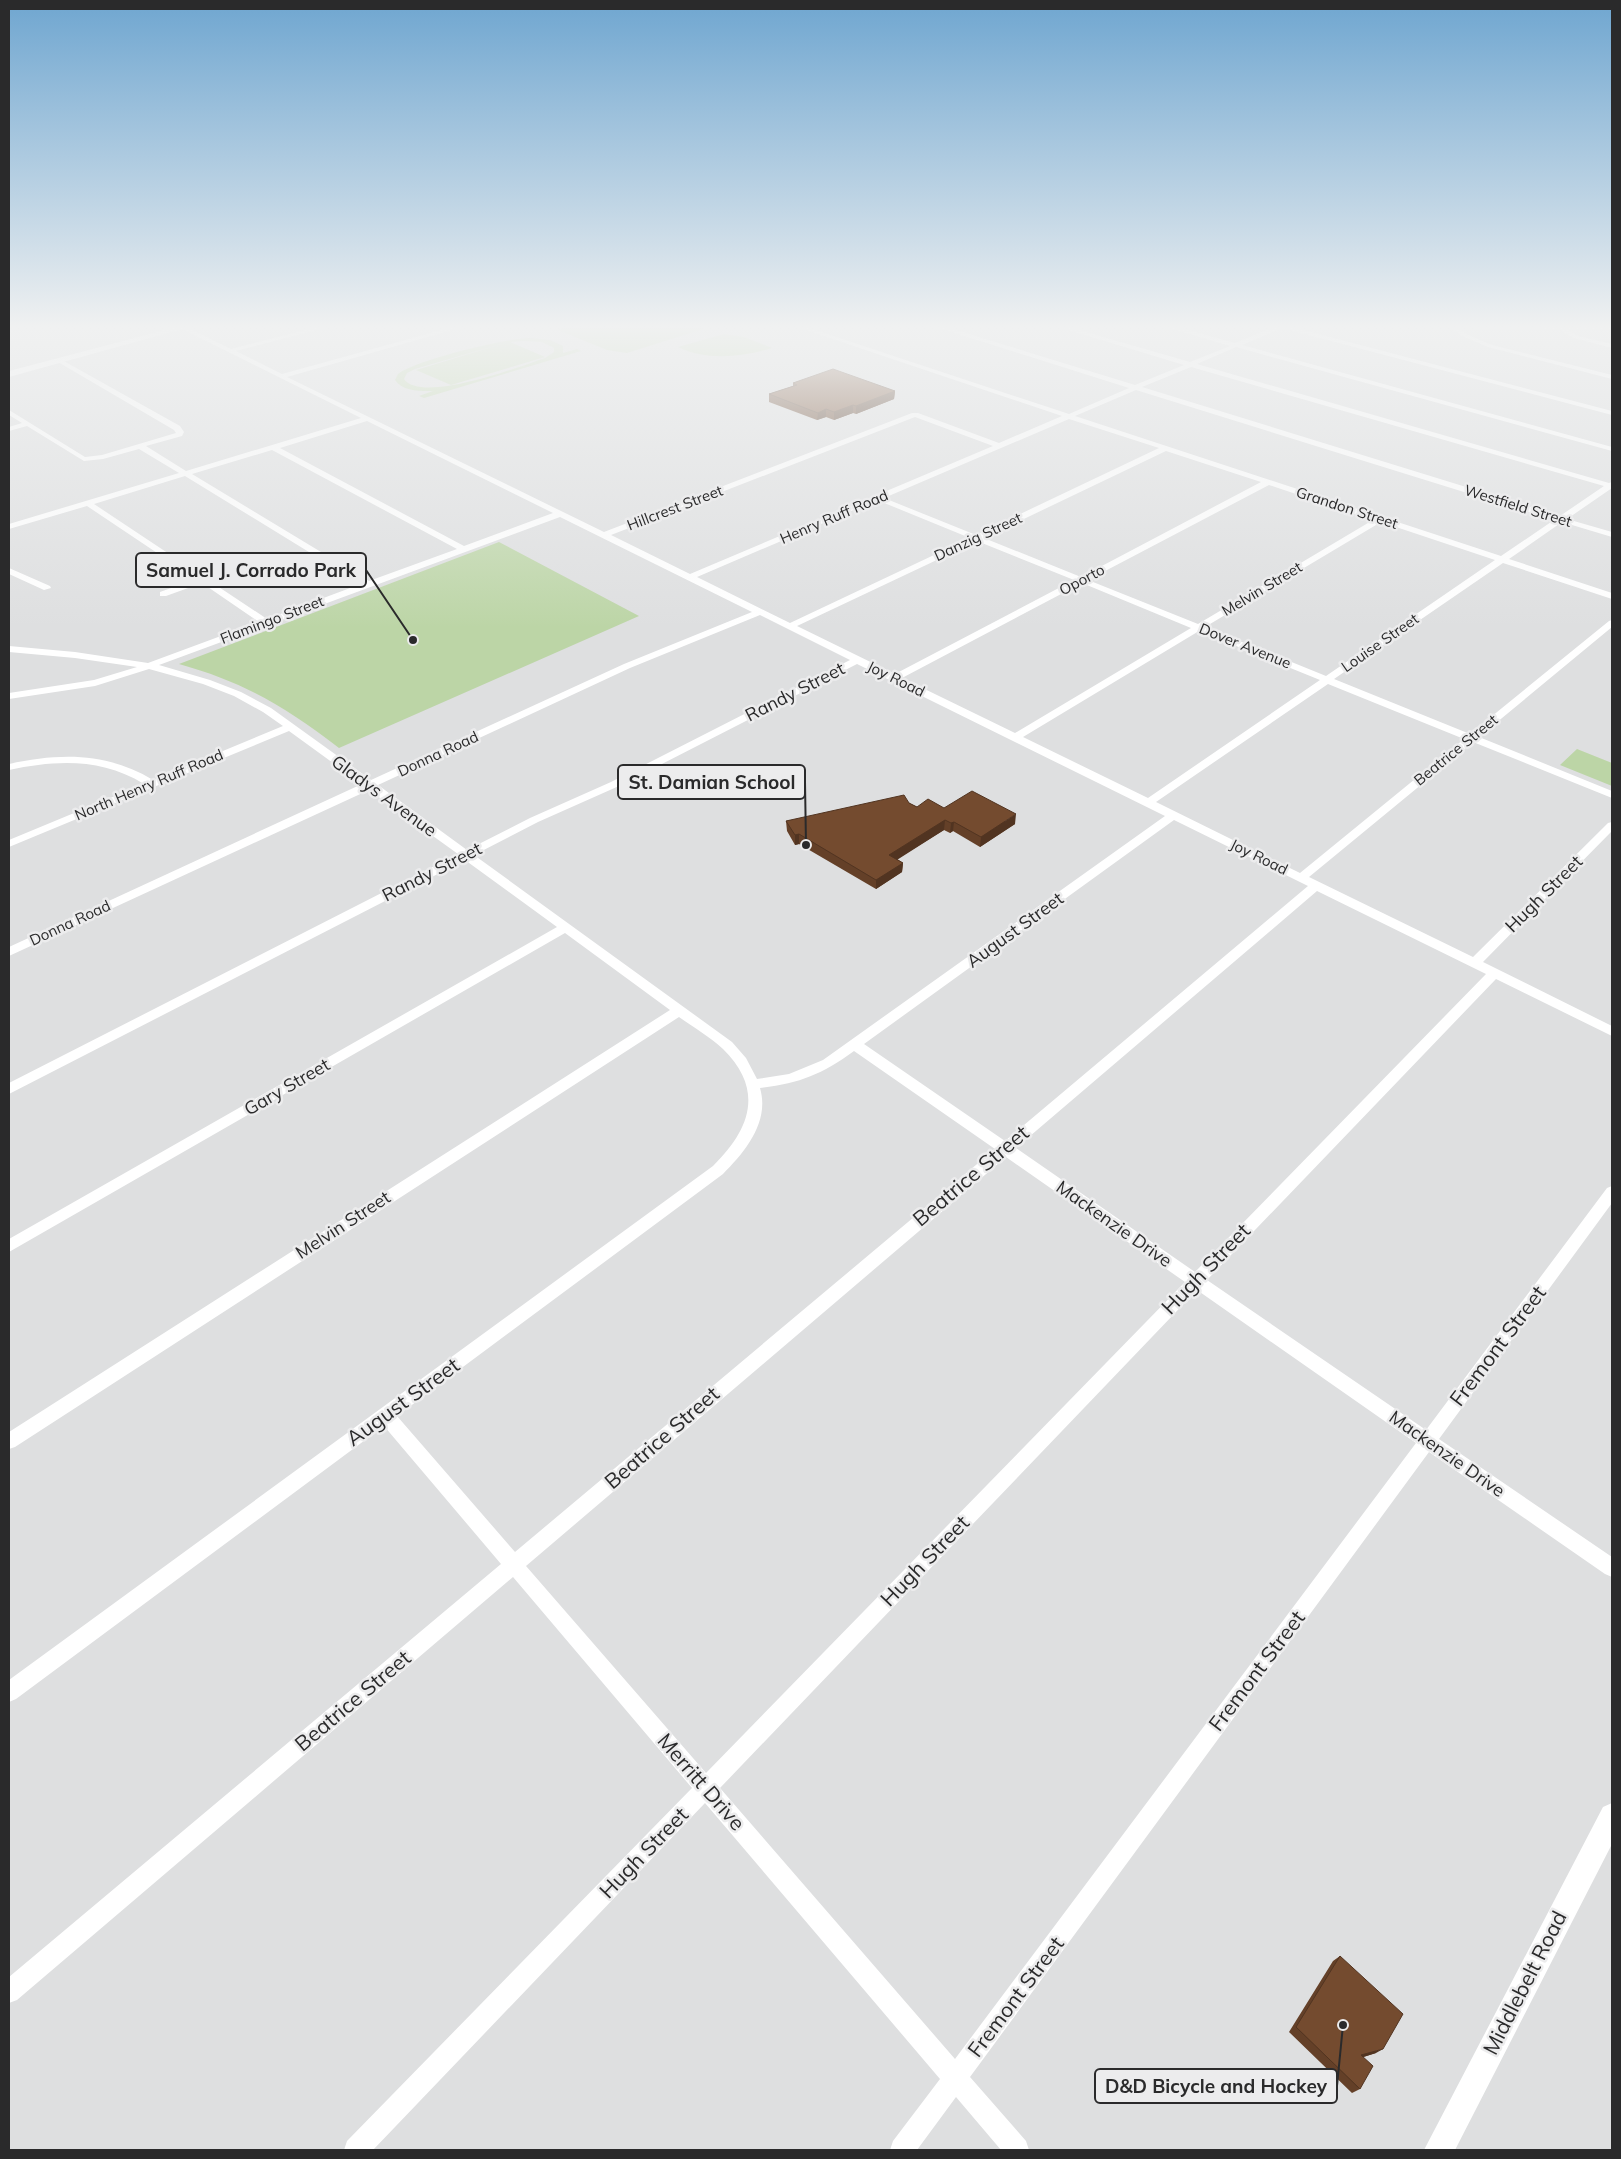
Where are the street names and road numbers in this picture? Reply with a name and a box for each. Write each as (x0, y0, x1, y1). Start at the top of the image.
street label: Westfield Street (1462, 480, 1574, 531)
street label: Hillcrest Street (624, 481, 725, 535)
street label: Grandon Street (1294, 482, 1400, 533)
street label: Henry Ruff Road (777, 485, 891, 548)
street label: Danzig Street (931, 508, 1025, 565)
street label: Melvin Street (1218, 557, 1305, 620)
street label: Oporto (1056, 560, 1108, 599)
street label: Flamingo Street (217, 591, 326, 648)
street label: Louise Street (1337, 609, 1422, 676)
street label: Dover Avenue (1197, 619, 1294, 673)
street label: Joy Road (864, 656, 928, 701)
street label: Randy Street (741, 657, 848, 726)
street label: Beatrice Street (1410, 710, 1501, 789)
street label: Donna Road (394, 727, 481, 781)
street label: North Henry Ruff Road (72, 745, 226, 824)
street label: Gladys Avenue (327, 750, 442, 842)
street label: Joy Road (1227, 834, 1291, 879)
street label: Randy Street (378, 837, 485, 906)
street label: Hugh Street (1500, 850, 1587, 937)
street label: August Street (962, 887, 1068, 973)
street label: Donna Road (26, 896, 113, 950)
street label: Gary Street (240, 1053, 334, 1120)
street label: Beatrice Street (907, 1119, 1034, 1231)
street label: Mackenzie Drive (1052, 1175, 1177, 1272)
street label: Melvin Street (291, 1185, 394, 1264)
street label: Hugh Street (1155, 1217, 1255, 1319)
street label: Fremont Street (1443, 1280, 1551, 1411)
street label: August Street (341, 1351, 464, 1451)
street label: Beatrice Street (599, 1380, 724, 1494)
street label: Mackenzie Drive (1385, 1405, 1510, 1502)
street label: Hugh Street (874, 1509, 974, 1611)
street label: Fremont Street (1202, 1605, 1310, 1736)
street label: Beatrice Street (289, 1644, 416, 1756)
street label: Merritt Drive (652, 1727, 751, 1835)
street label: Hugh Street (593, 1801, 693, 1903)
street label: Middlebelt Road (1477, 1906, 1572, 2059)
street label: Fremont Street (961, 1931, 1069, 2062)

